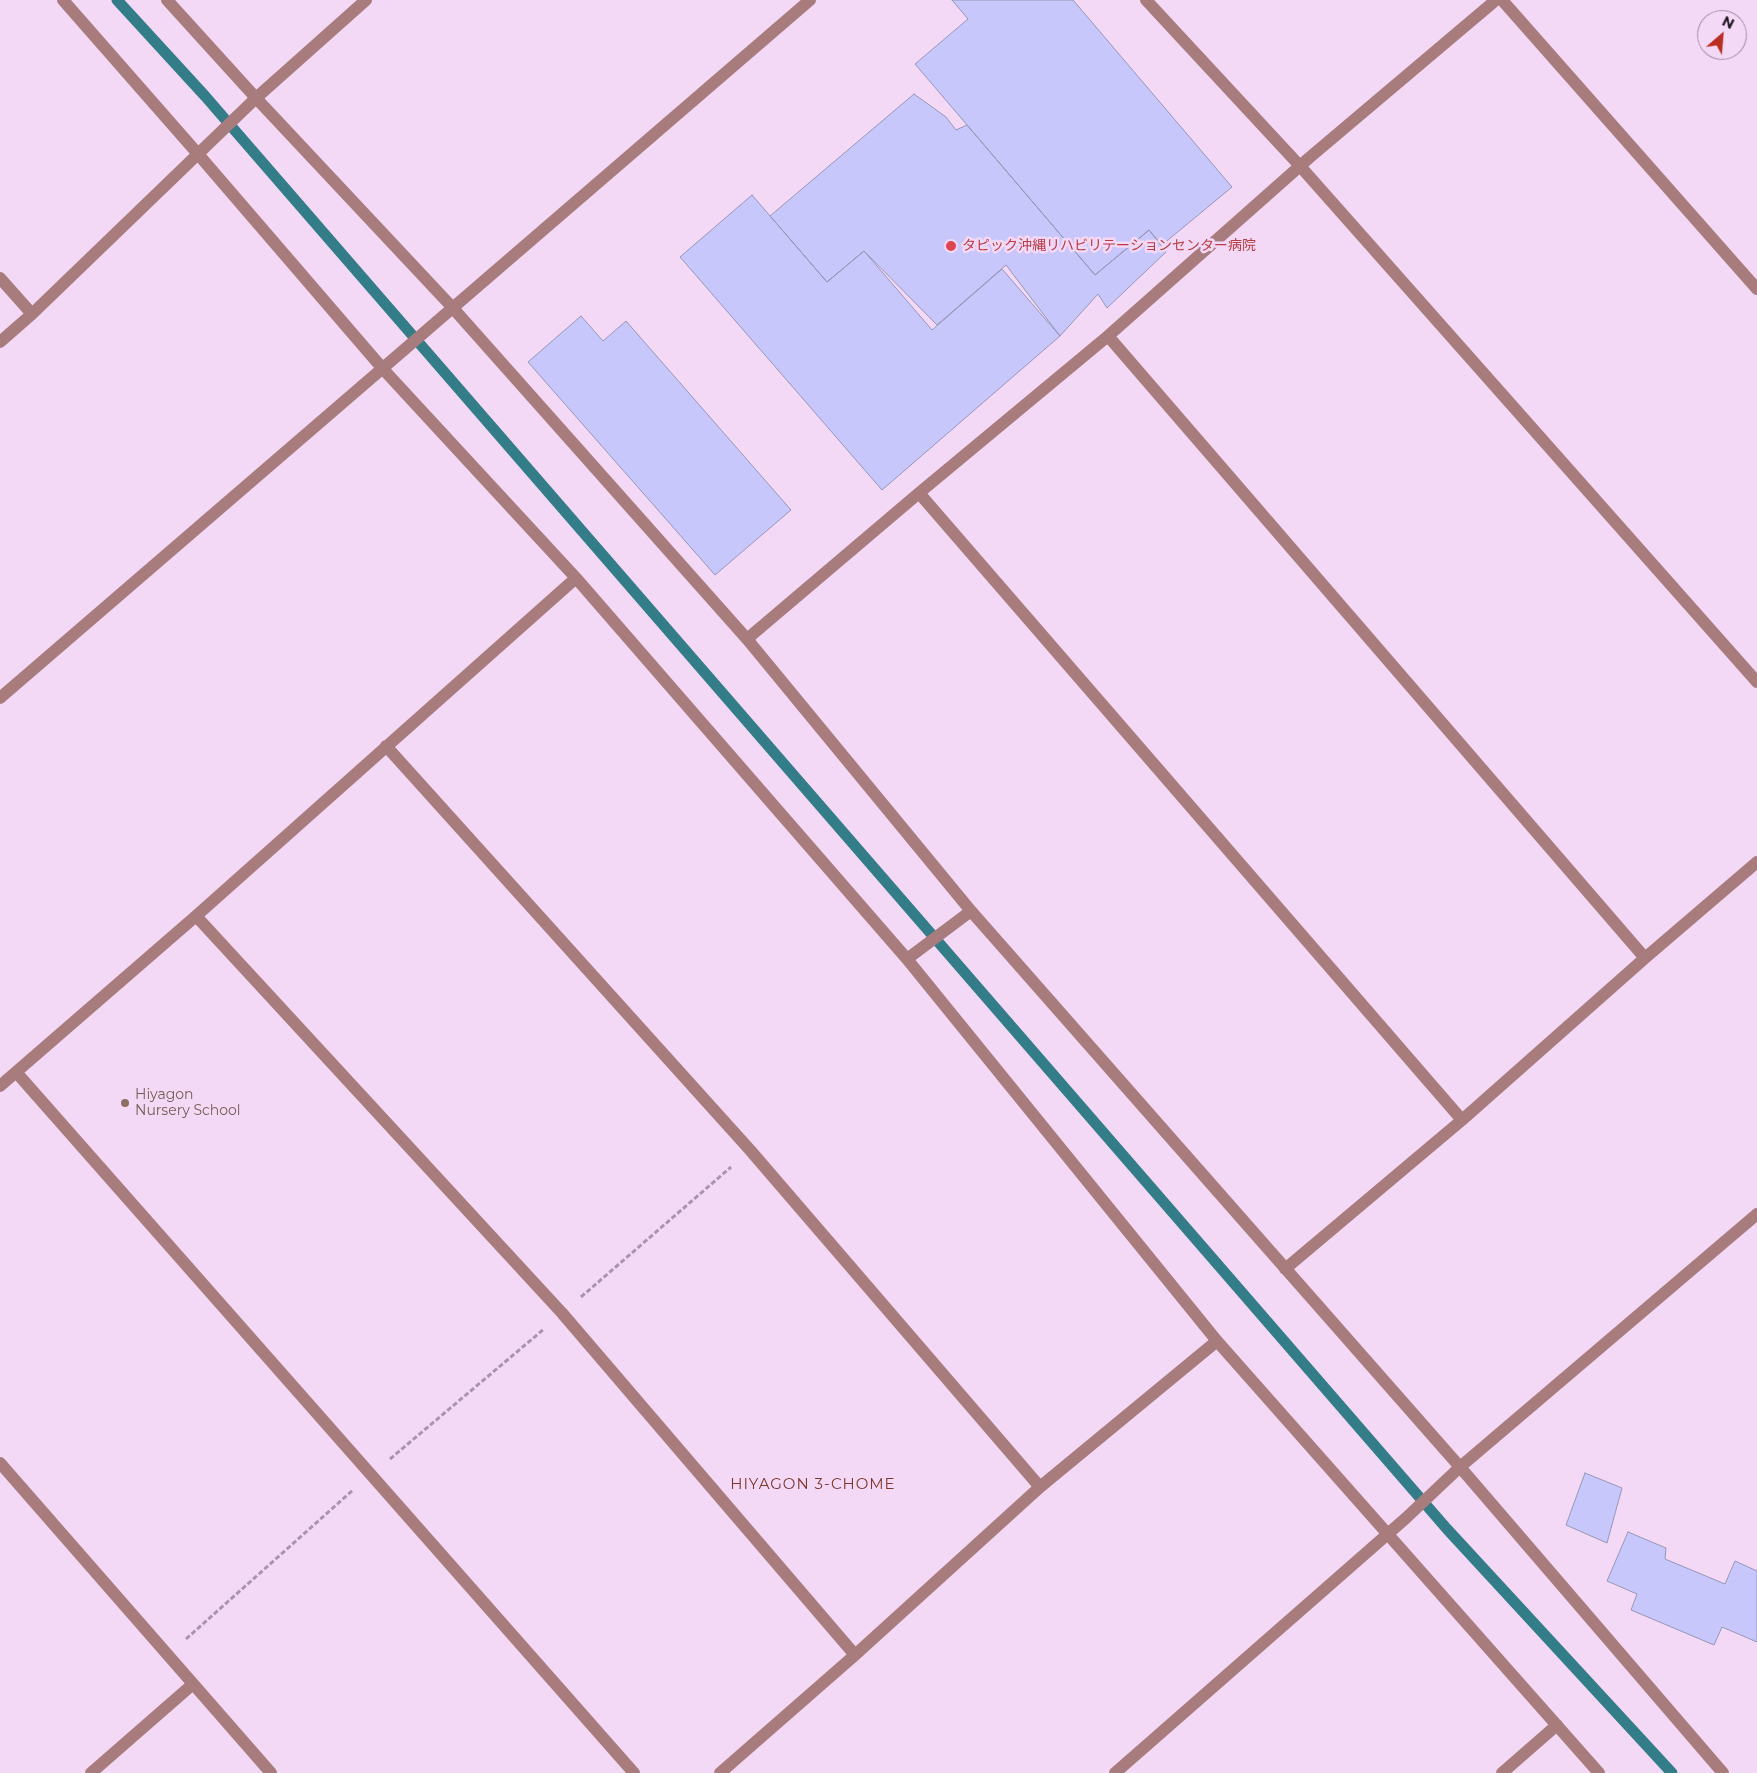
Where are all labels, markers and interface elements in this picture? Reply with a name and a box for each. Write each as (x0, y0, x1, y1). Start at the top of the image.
north arrow (1697, 10, 1747, 60)
text: N (1719, 12, 1737, 33)
place label: タピック沖縄リハビリテーションセンター病院 (962, 238, 1256, 254)
marker: タピック沖縄リハビリテーションセンター病院 (944, 239, 958, 253)
place label: Hiyagon Nursery School (135, 1087, 241, 1120)
marker: Hiyagon Nursery School (119, 1097, 131, 1109)
district label: HIYAGON 3-CHOME (728, 1476, 898, 1494)

